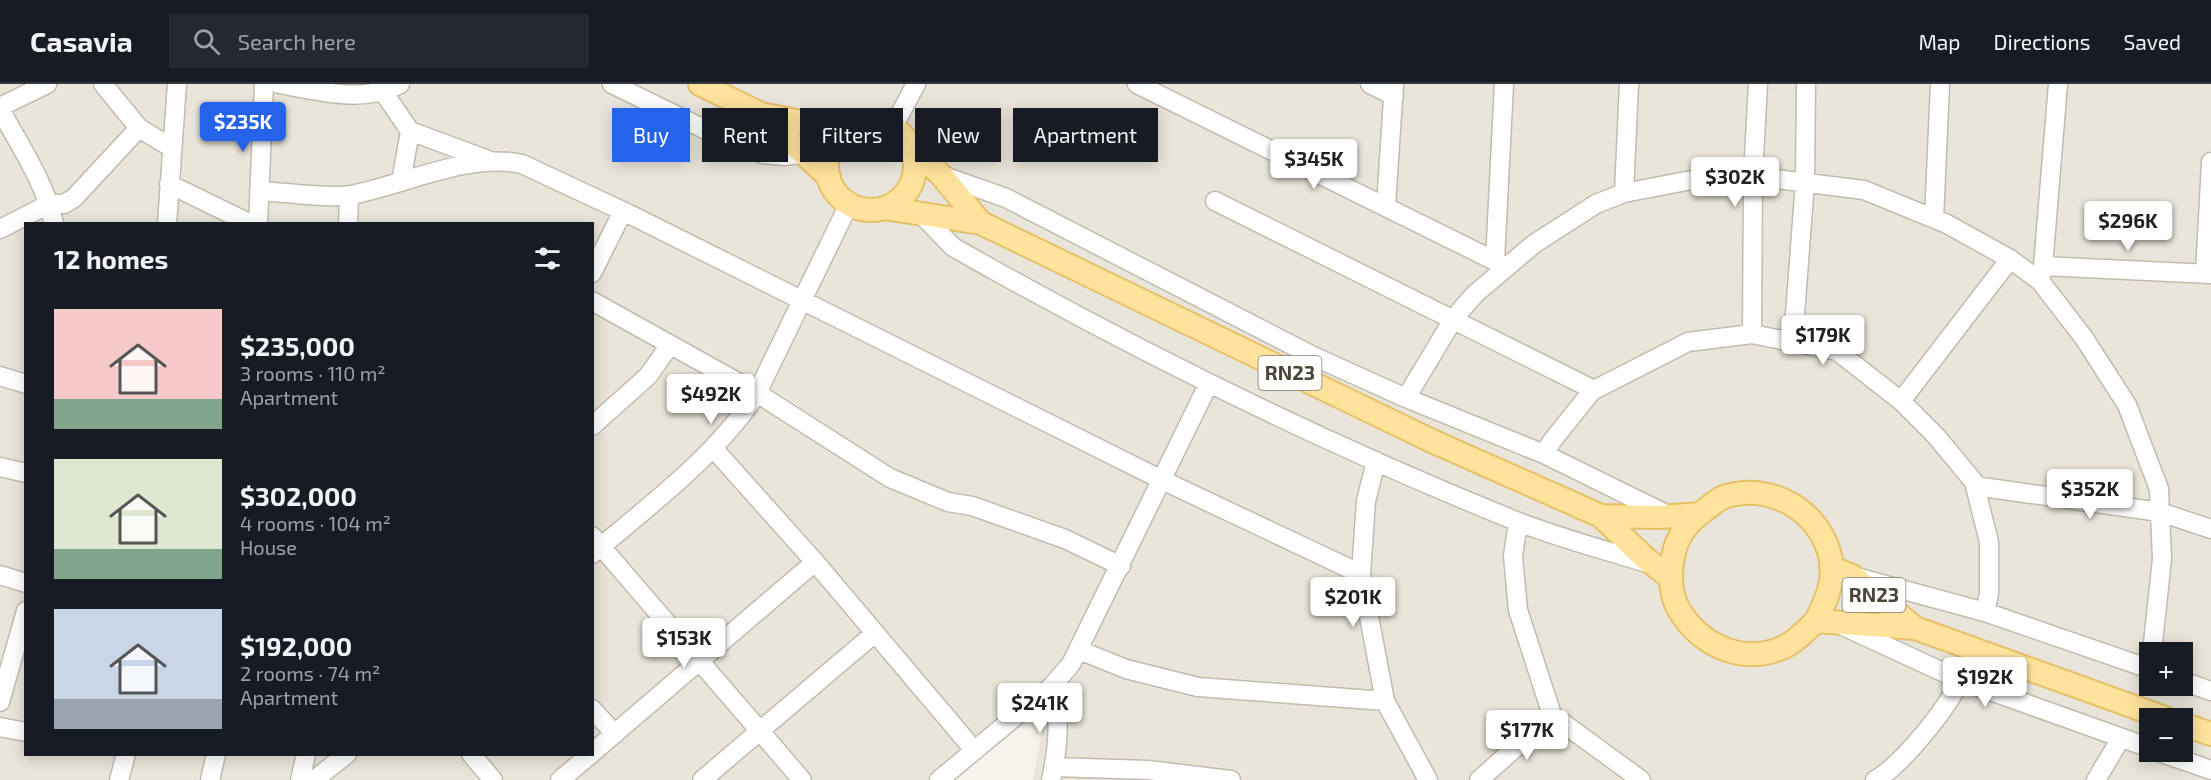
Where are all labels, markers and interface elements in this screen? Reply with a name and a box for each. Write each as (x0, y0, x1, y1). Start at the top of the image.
search box (169, 14, 589, 68)
text: Casavia (30, 24, 133, 58)
icon: search (190, 25, 223, 58)
text: Search here (238, 28, 356, 54)
text: Map (1918, 29, 1961, 54)
text: Directions (1994, 29, 2090, 54)
text: Saved (2123, 29, 2181, 54)
pin: $235K (201, 102, 285, 153)
chip: Buy (612, 108, 690, 162)
chip: Rent (702, 108, 788, 162)
chip: Filters (800, 108, 903, 162)
chip: New (915, 108, 1001, 162)
chip: Apartment (1013, 108, 1158, 162)
text: $235K (214, 109, 272, 133)
pin: $345K (1272, 139, 1356, 190)
text: $345K (1284, 146, 1344, 170)
pin: $302K (1693, 157, 1777, 208)
text: $302K (1705, 164, 1765, 188)
pin: $296K (2086, 201, 2170, 252)
text: $296K (2098, 208, 2158, 232)
icon: filters (531, 242, 564, 275)
text: 12 homes (54, 243, 168, 274)
pin: $179K (1781, 315, 1865, 366)
text: $179K (1795, 322, 1851, 346)
text: $235,000 (240, 330, 355, 361)
icon: home (102, 333, 174, 405)
road number: RN23 (1258, 356, 1322, 390)
text: 3 rooms · 110 m² (240, 361, 386, 385)
pin: $492K (669, 374, 753, 425)
text: $492K (681, 381, 741, 405)
text: Apartment (240, 385, 338, 409)
pin: $352K (2048, 469, 2132, 520)
text: $352K (2061, 476, 2119, 500)
text: $302,000 (240, 480, 357, 511)
icon: home (102, 483, 174, 555)
text: 4 rooms · 104 m² (240, 511, 391, 535)
text: House (240, 535, 297, 559)
pin: $201K (1311, 577, 1395, 628)
road number: RN23 (1842, 578, 1906, 612)
text: $201K (1324, 584, 1382, 608)
pin: $153K (642, 618, 726, 669)
text: $153K (656, 625, 712, 649)
text: $192,000 (240, 630, 352, 661)
icon: home (102, 633, 174, 705)
map controls (2139, 642, 2193, 762)
button: + (2139, 642, 2193, 696)
pin: $192K (1943, 657, 2027, 708)
text: 2 rooms · 74 m² (240, 661, 380, 685)
text: $192K (1957, 664, 2013, 688)
pin: $241K (998, 683, 1082, 734)
text: Apartment (240, 685, 338, 709)
text: $241K (1011, 690, 1069, 714)
button: − (2139, 708, 2193, 762)
pin: $177K (1485, 710, 1569, 761)
text: $177K (1500, 717, 1554, 741)

